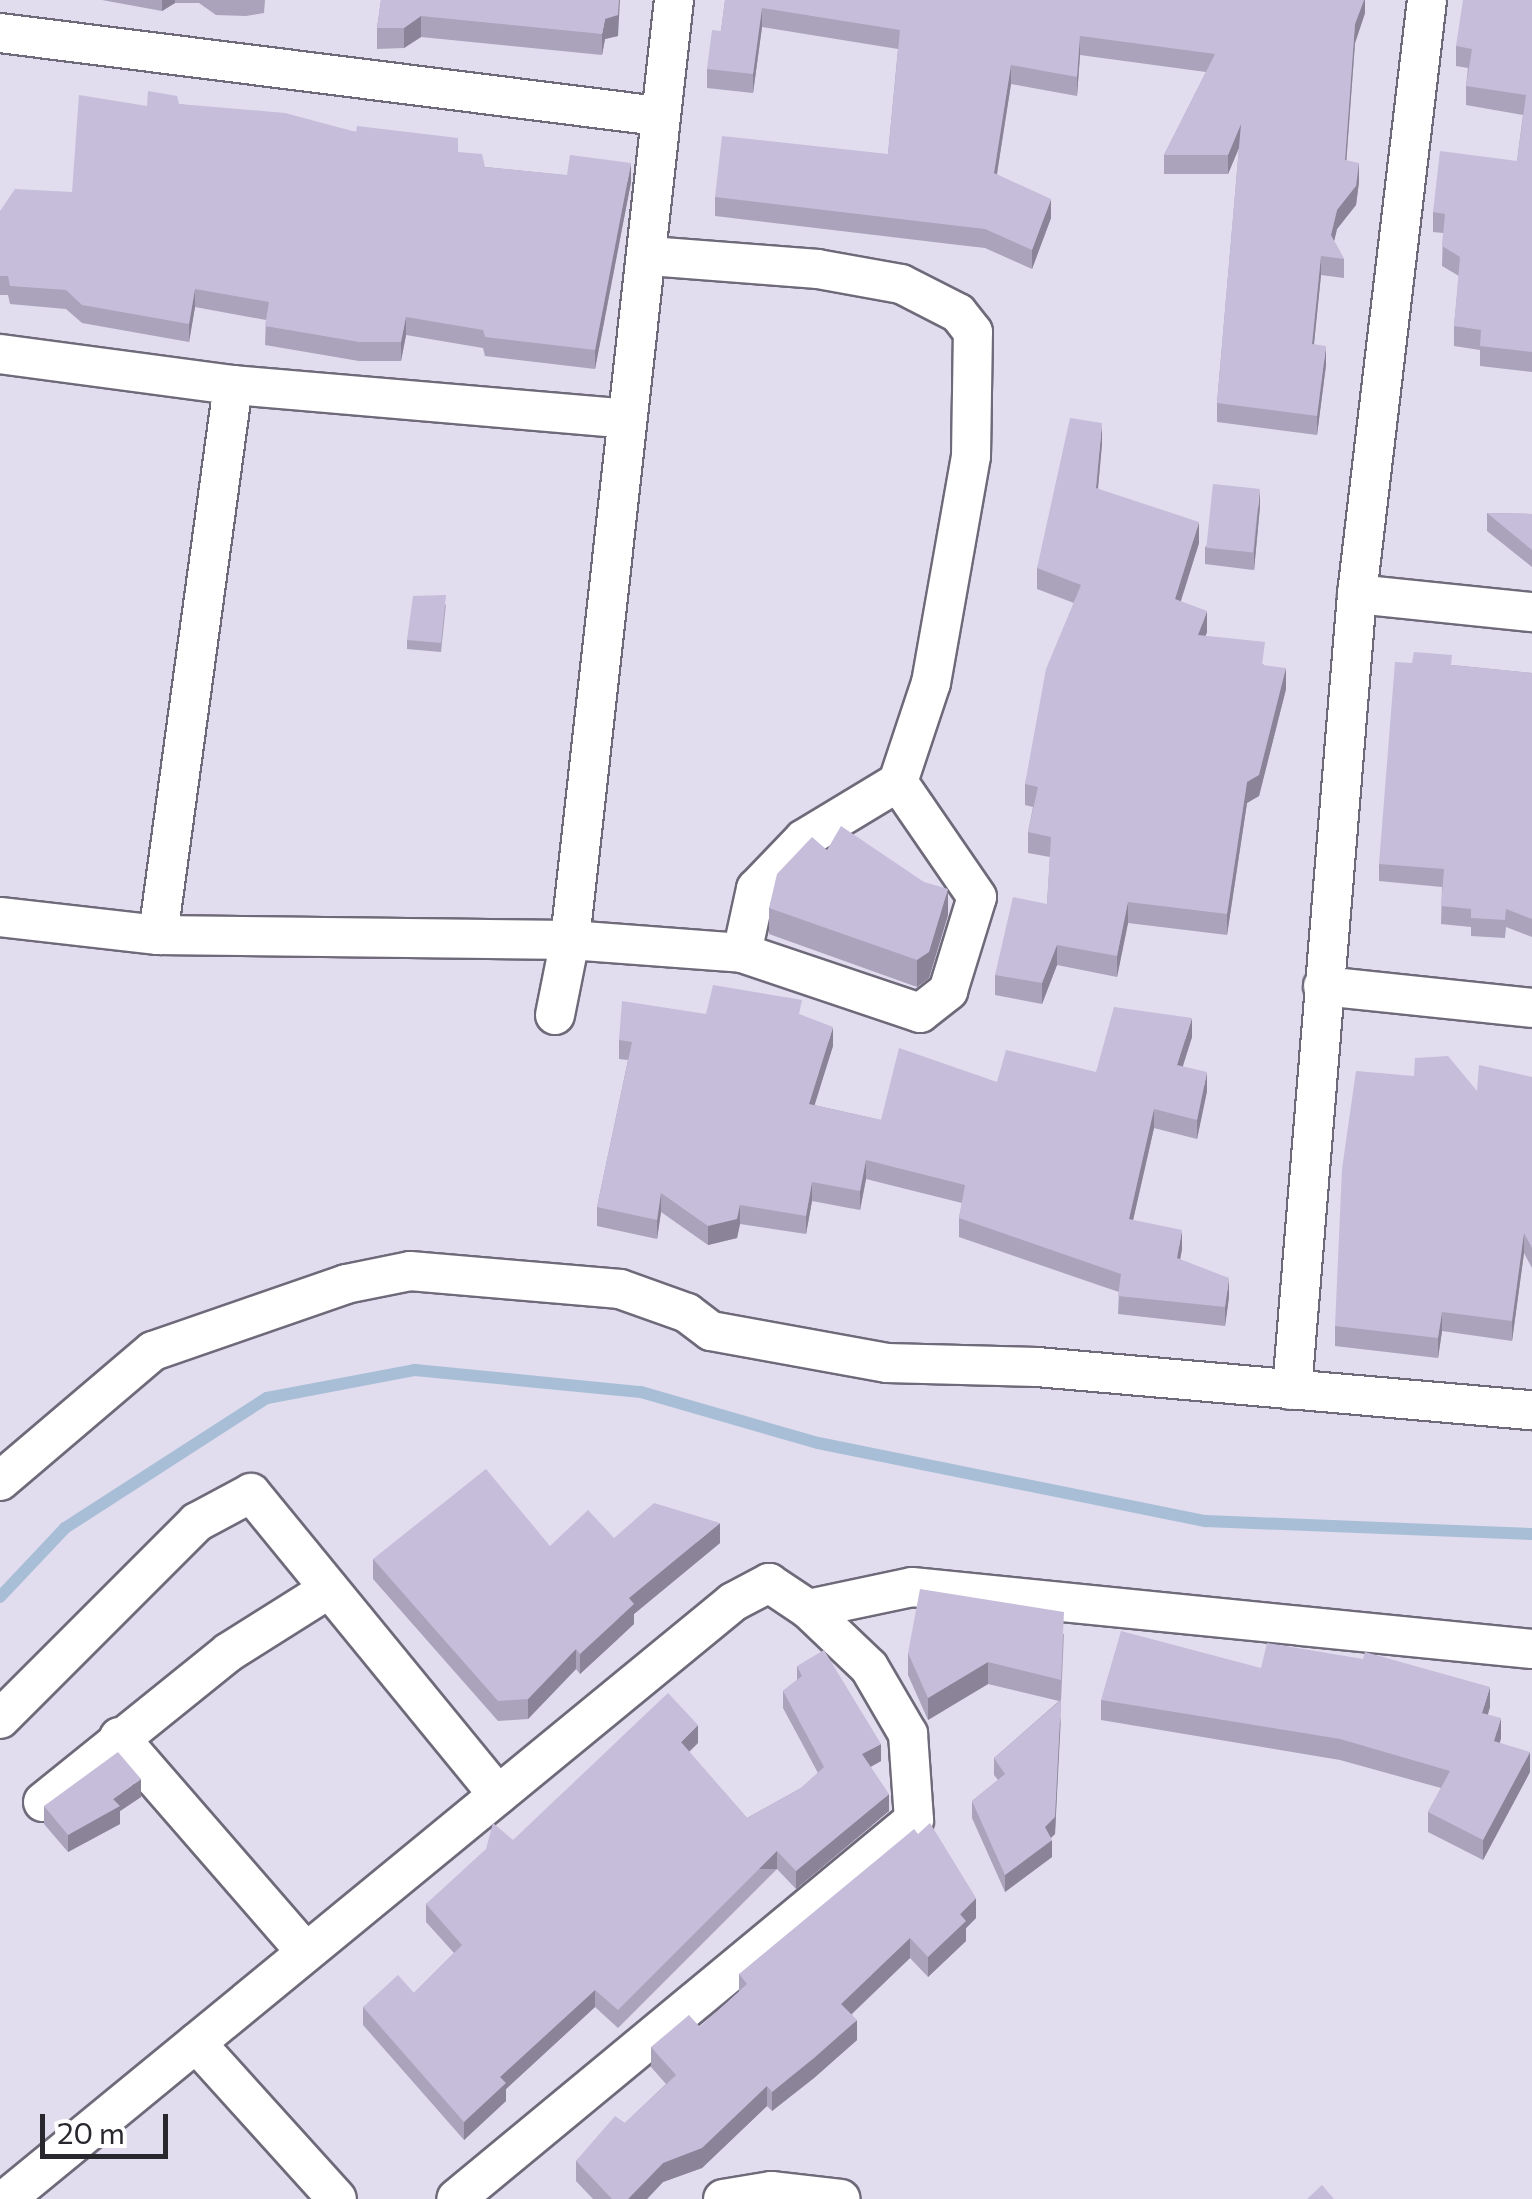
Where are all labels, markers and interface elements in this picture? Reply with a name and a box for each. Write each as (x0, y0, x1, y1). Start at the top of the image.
scale bar (45, 2094, 172, 2156)
text: 20 m (57, 2113, 125, 2150)

